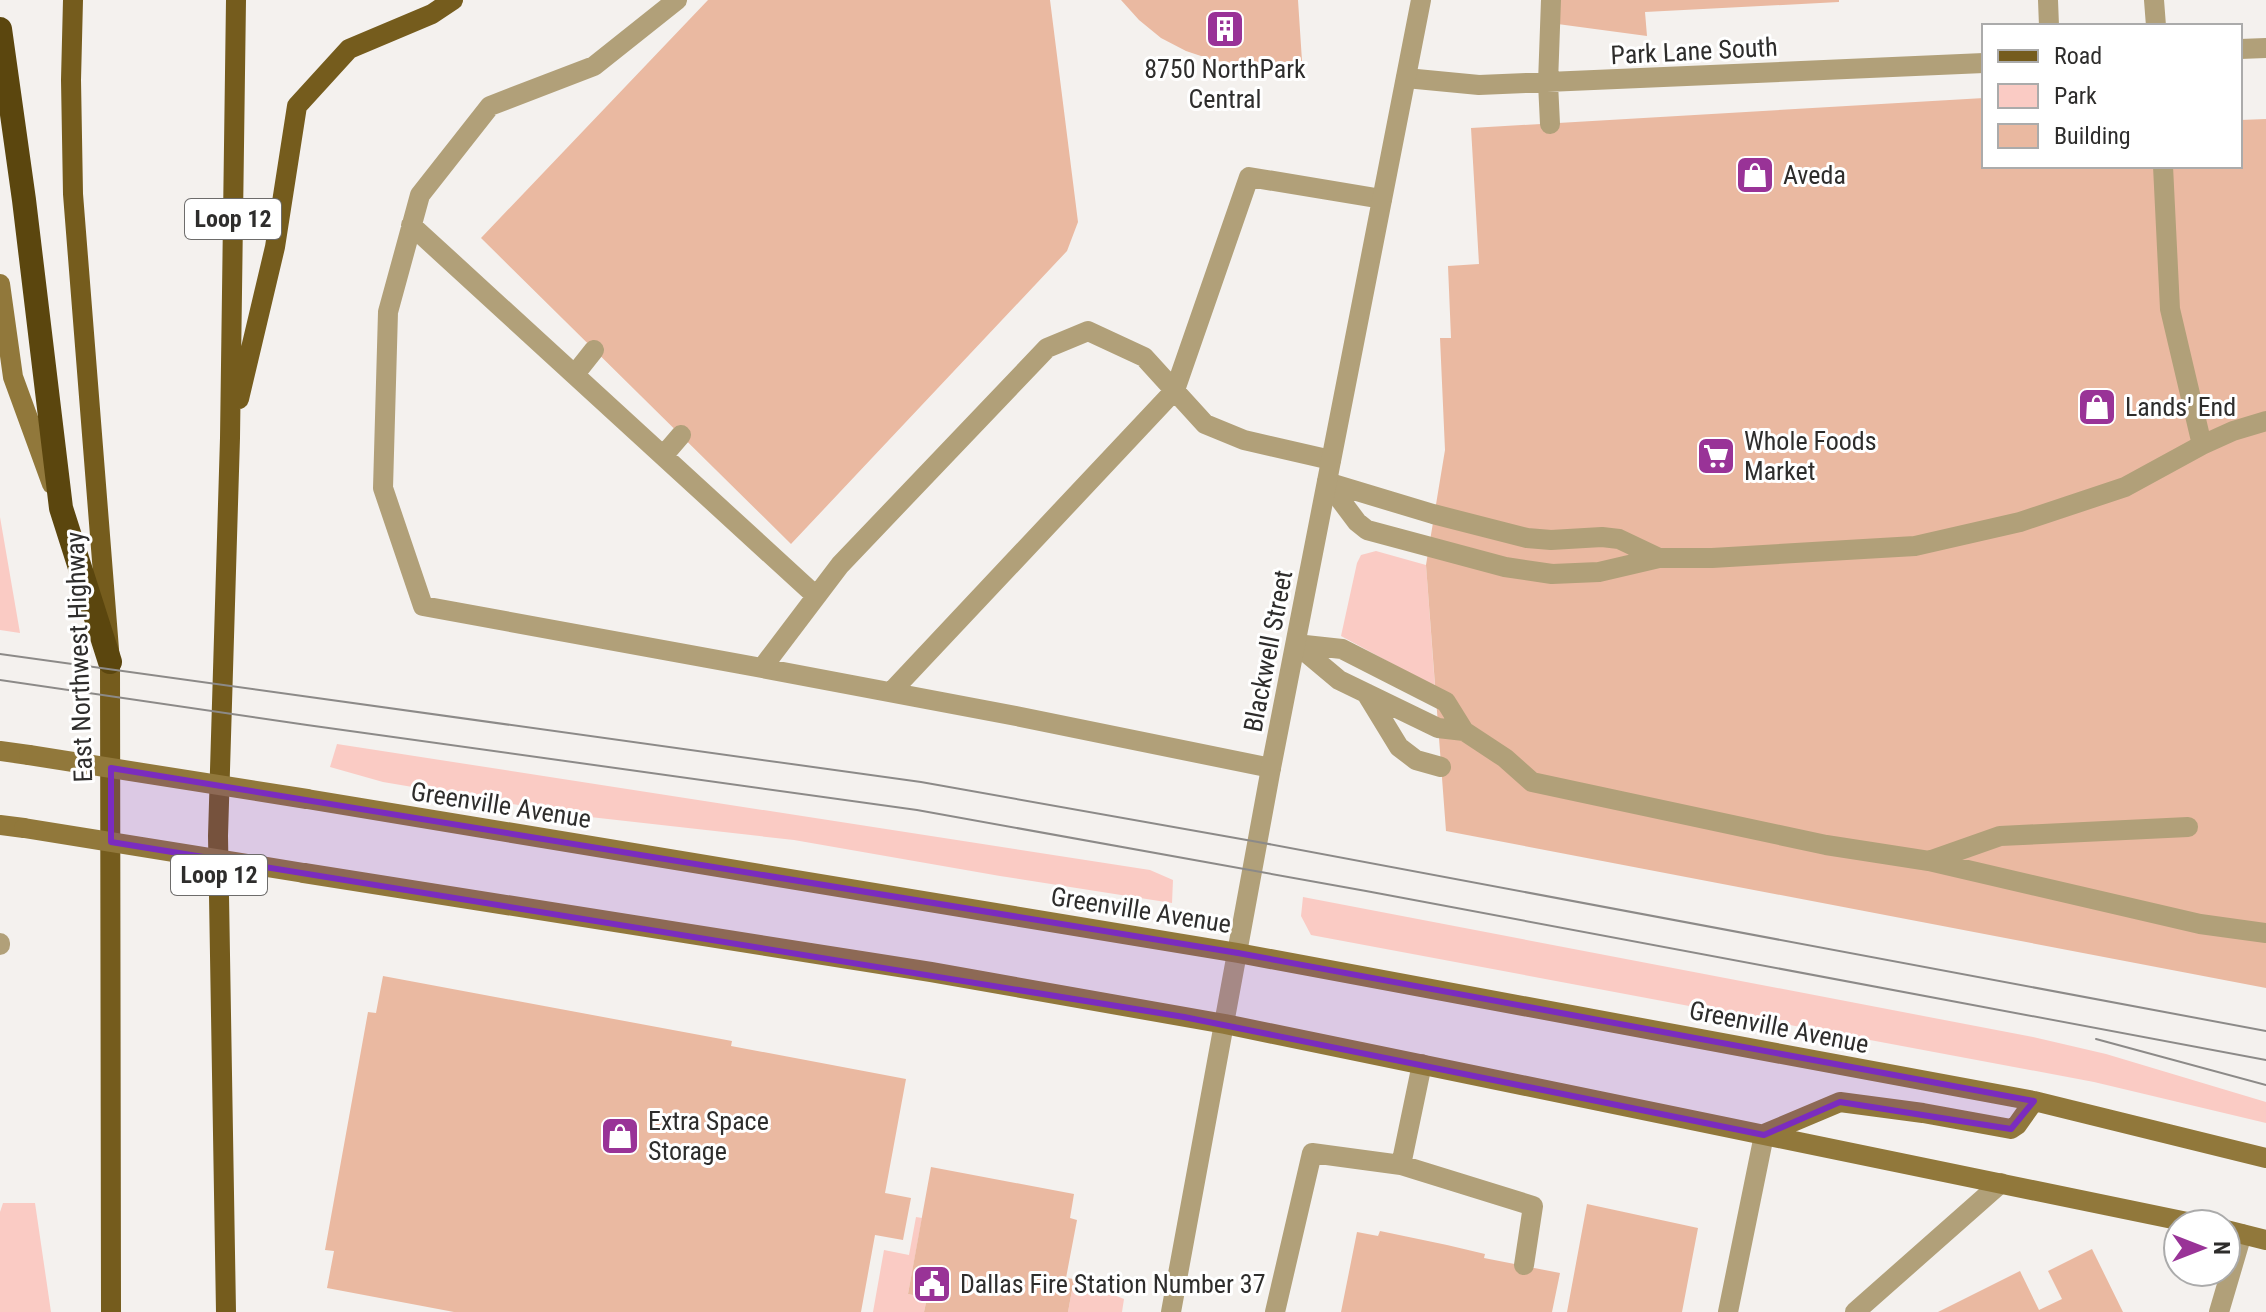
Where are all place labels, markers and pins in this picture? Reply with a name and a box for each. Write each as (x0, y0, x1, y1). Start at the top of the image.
building icon: 8750 NorthPark Central (1204, 8, 1246, 50)
place label: 8750 NorthPark Central (1144, 54, 1306, 114)
shop icon: Aveda (1734, 154, 1776, 196)
place label: Aveda (1783, 160, 1846, 190)
shop icon: Lands' End (2076, 386, 2118, 428)
place label: Lands' End (2125, 392, 2236, 422)
place label: Whole Foods Market (1744, 426, 1877, 486)
supermarket icon: Whole Foods Market (1695, 435, 1737, 477)
place label: Extra Space Storage (648, 1106, 769, 1166)
shop icon: Extra Space Storage (599, 1115, 641, 1157)
public building icon: Dallas Fire Station Number 37 (911, 1263, 953, 1305)
place label: Dallas Fire Station Number 37 (960, 1269, 1266, 1299)

